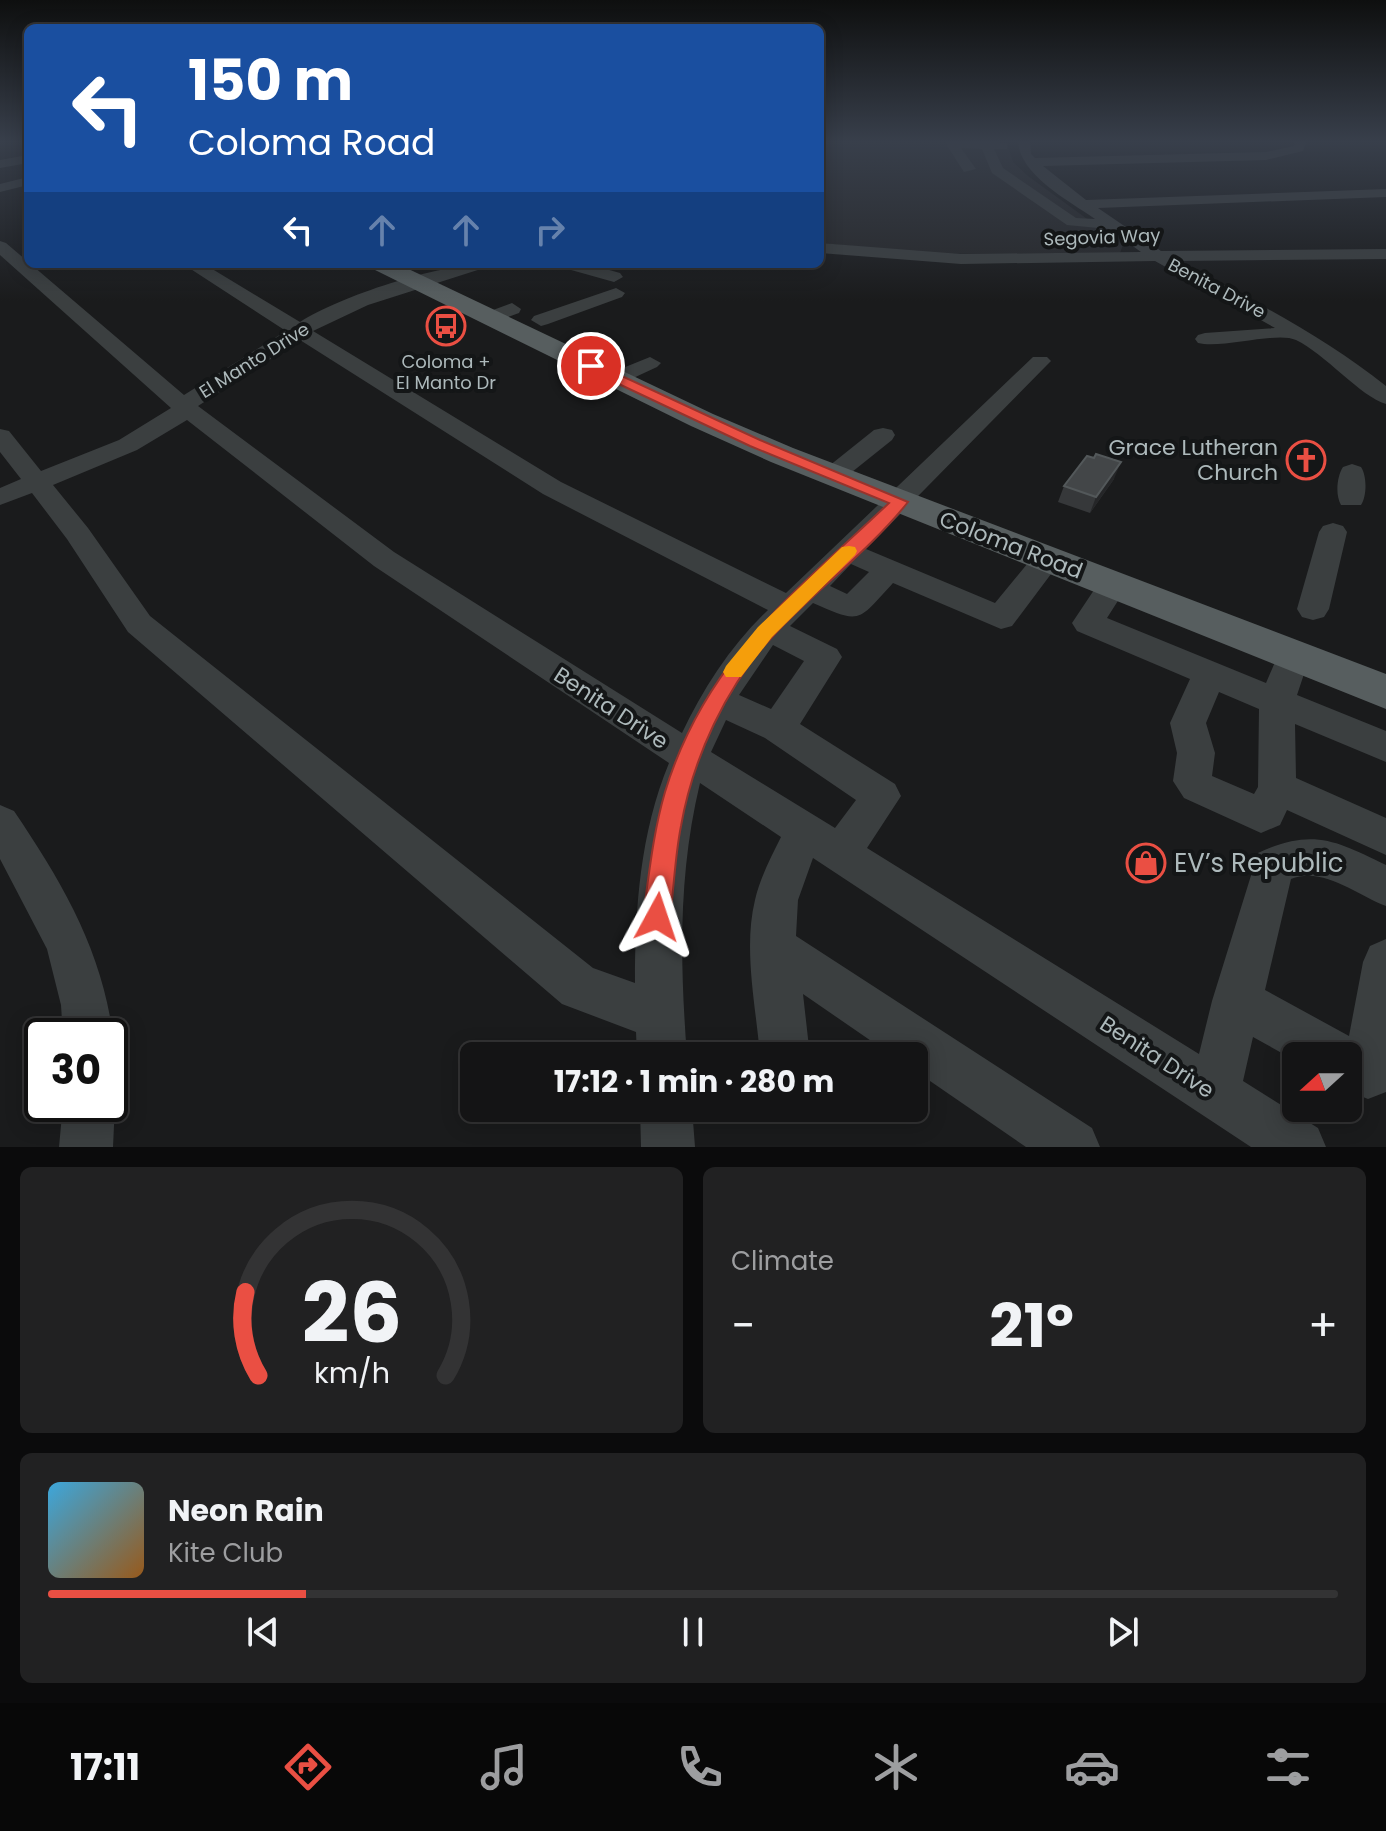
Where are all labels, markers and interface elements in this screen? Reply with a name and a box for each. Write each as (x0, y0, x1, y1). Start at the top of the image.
text: 150 m (188, 41, 353, 120)
icon: left (56, 56, 160, 160)
text: Coloma Road (188, 117, 435, 168)
icon: left (276, 208, 320, 252)
icon: ahead (360, 208, 404, 252)
icon: ahead (444, 208, 488, 252)
icon: right (528, 208, 572, 252)
street label: Segovia Way (1043, 222, 1161, 252)
street label: Benita Drive (1164, 252, 1270, 324)
bus stop icon: Coloma + El Manto Dr (425, 305, 467, 347)
street label: El Manto Drive (194, 316, 314, 404)
pin (557, 332, 625, 400)
icon: arrive (569, 344, 613, 388)
place label: Coloma + El Manto Dr (396, 349, 496, 395)
place label: Grace Lutheran Church (1108, 432, 1278, 488)
church icon: Grace Lutheran Church (1285, 439, 1327, 481)
street label: Coloma Road (935, 503, 1087, 587)
street label: Benita Drive (548, 659, 674, 757)
shop icon: EV’s Republic (1125, 842, 1167, 884)
place label: EV’s Republic (1174, 845, 1343, 881)
position arrow (615, 875, 699, 959)
street label: Benita Drive (1094, 1008, 1220, 1106)
speed limit sign: 30 (24, 1018, 128, 1122)
north arrow (1282, 1042, 1362, 1122)
map controls (1282, 1042, 1362, 1122)
text: 17:12 · 1 min · 280 m (554, 1060, 834, 1103)
text: Climate (731, 1243, 834, 1279)
text: 26 (301, 1255, 402, 1371)
text: 21° (989, 1284, 1074, 1368)
text: − (731, 1295, 755, 1356)
text: + (1308, 1295, 1338, 1356)
text: km/h (313, 1353, 390, 1393)
text: Neon Rain (168, 1489, 324, 1532)
text: Kite Club (168, 1535, 283, 1571)
icon: previous (241, 1610, 285, 1654)
icon: pause (671, 1610, 715, 1654)
icon: next (1101, 1610, 1145, 1654)
icon: directions (280, 1739, 336, 1795)
icon: music (476, 1739, 532, 1795)
icon: phone (672, 1739, 728, 1795)
icon: climate (868, 1739, 924, 1795)
icon: car (1064, 1739, 1120, 1795)
icon: filters (1260, 1739, 1316, 1795)
text: 17:11 (70, 1742, 140, 1793)

